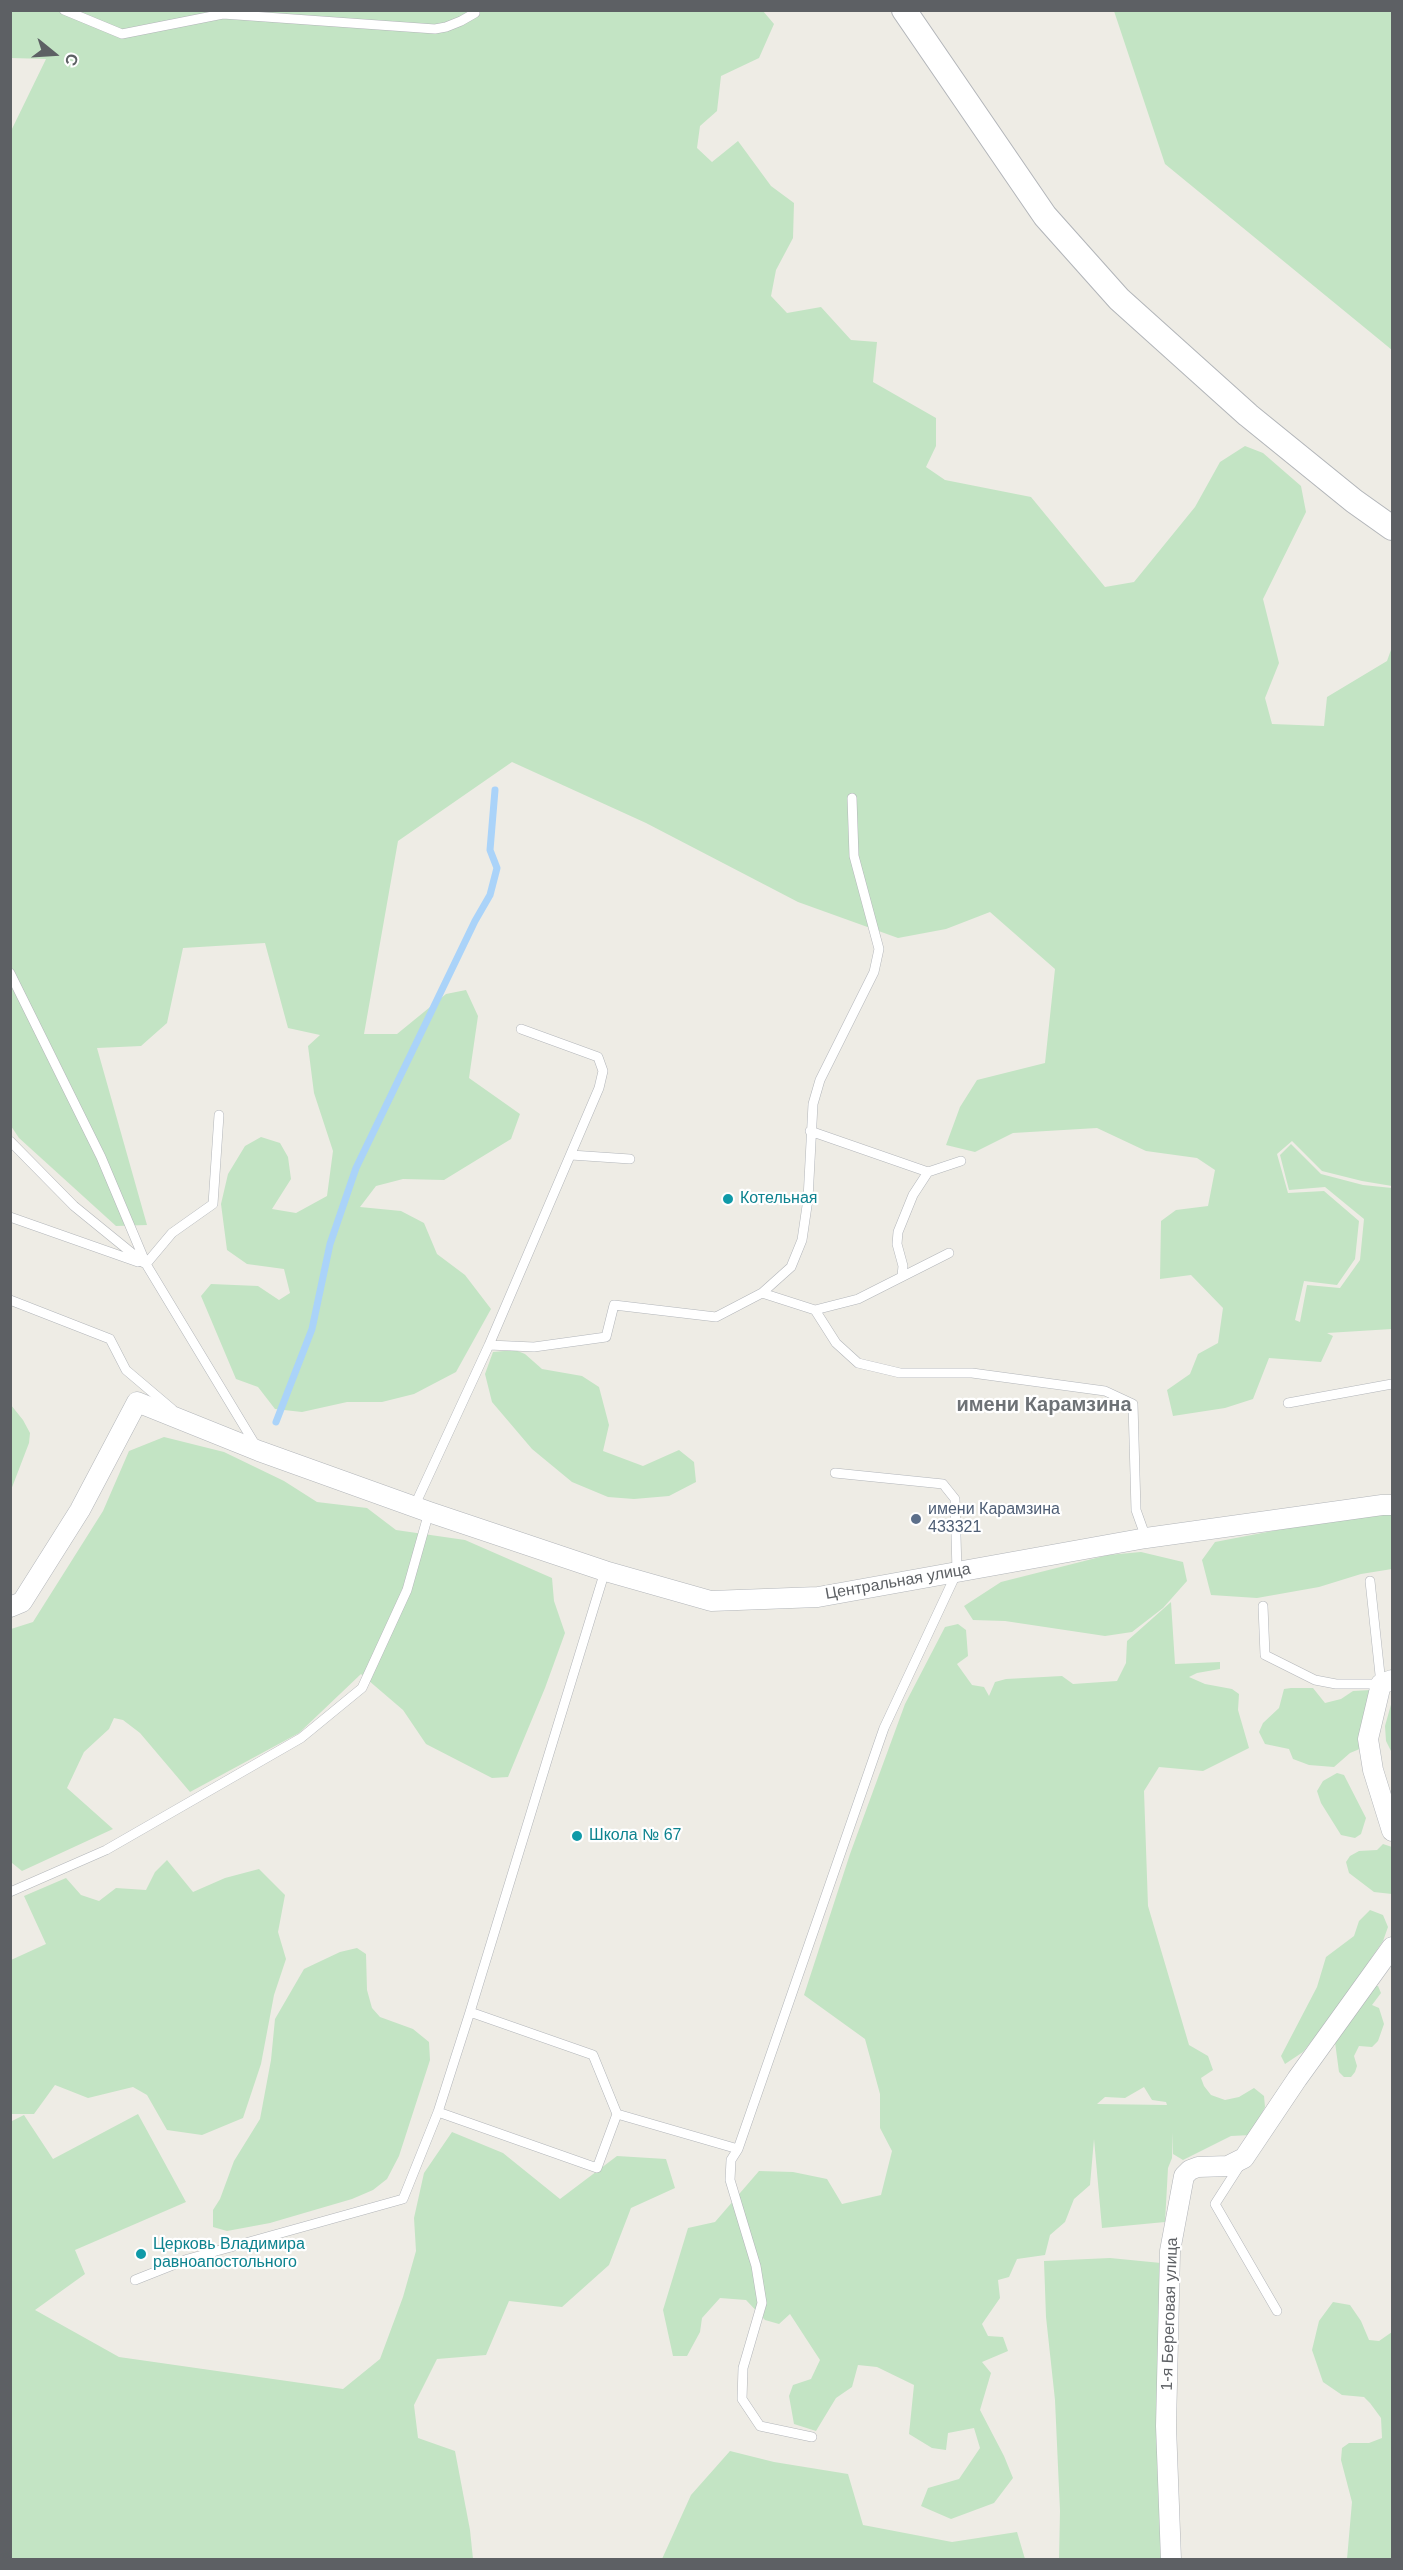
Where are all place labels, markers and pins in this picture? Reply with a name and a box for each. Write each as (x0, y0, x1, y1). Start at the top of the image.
place label: Котельная (740, 1189, 817, 1209)
marker: Котельная (721, 1192, 735, 1206)
place label: имени Карамзина 433321 (928, 1500, 1060, 1538)
marker: имени Карамзина 433321 (909, 1512, 923, 1526)
place label: Школа № 67 (589, 1826, 681, 1846)
marker: Школа № 67 (570, 1829, 584, 1843)
place label: Церковь Владимира равноапостольного (153, 2235, 305, 2273)
marker: Церковь Владимира равноапостольного (134, 2247, 148, 2261)

